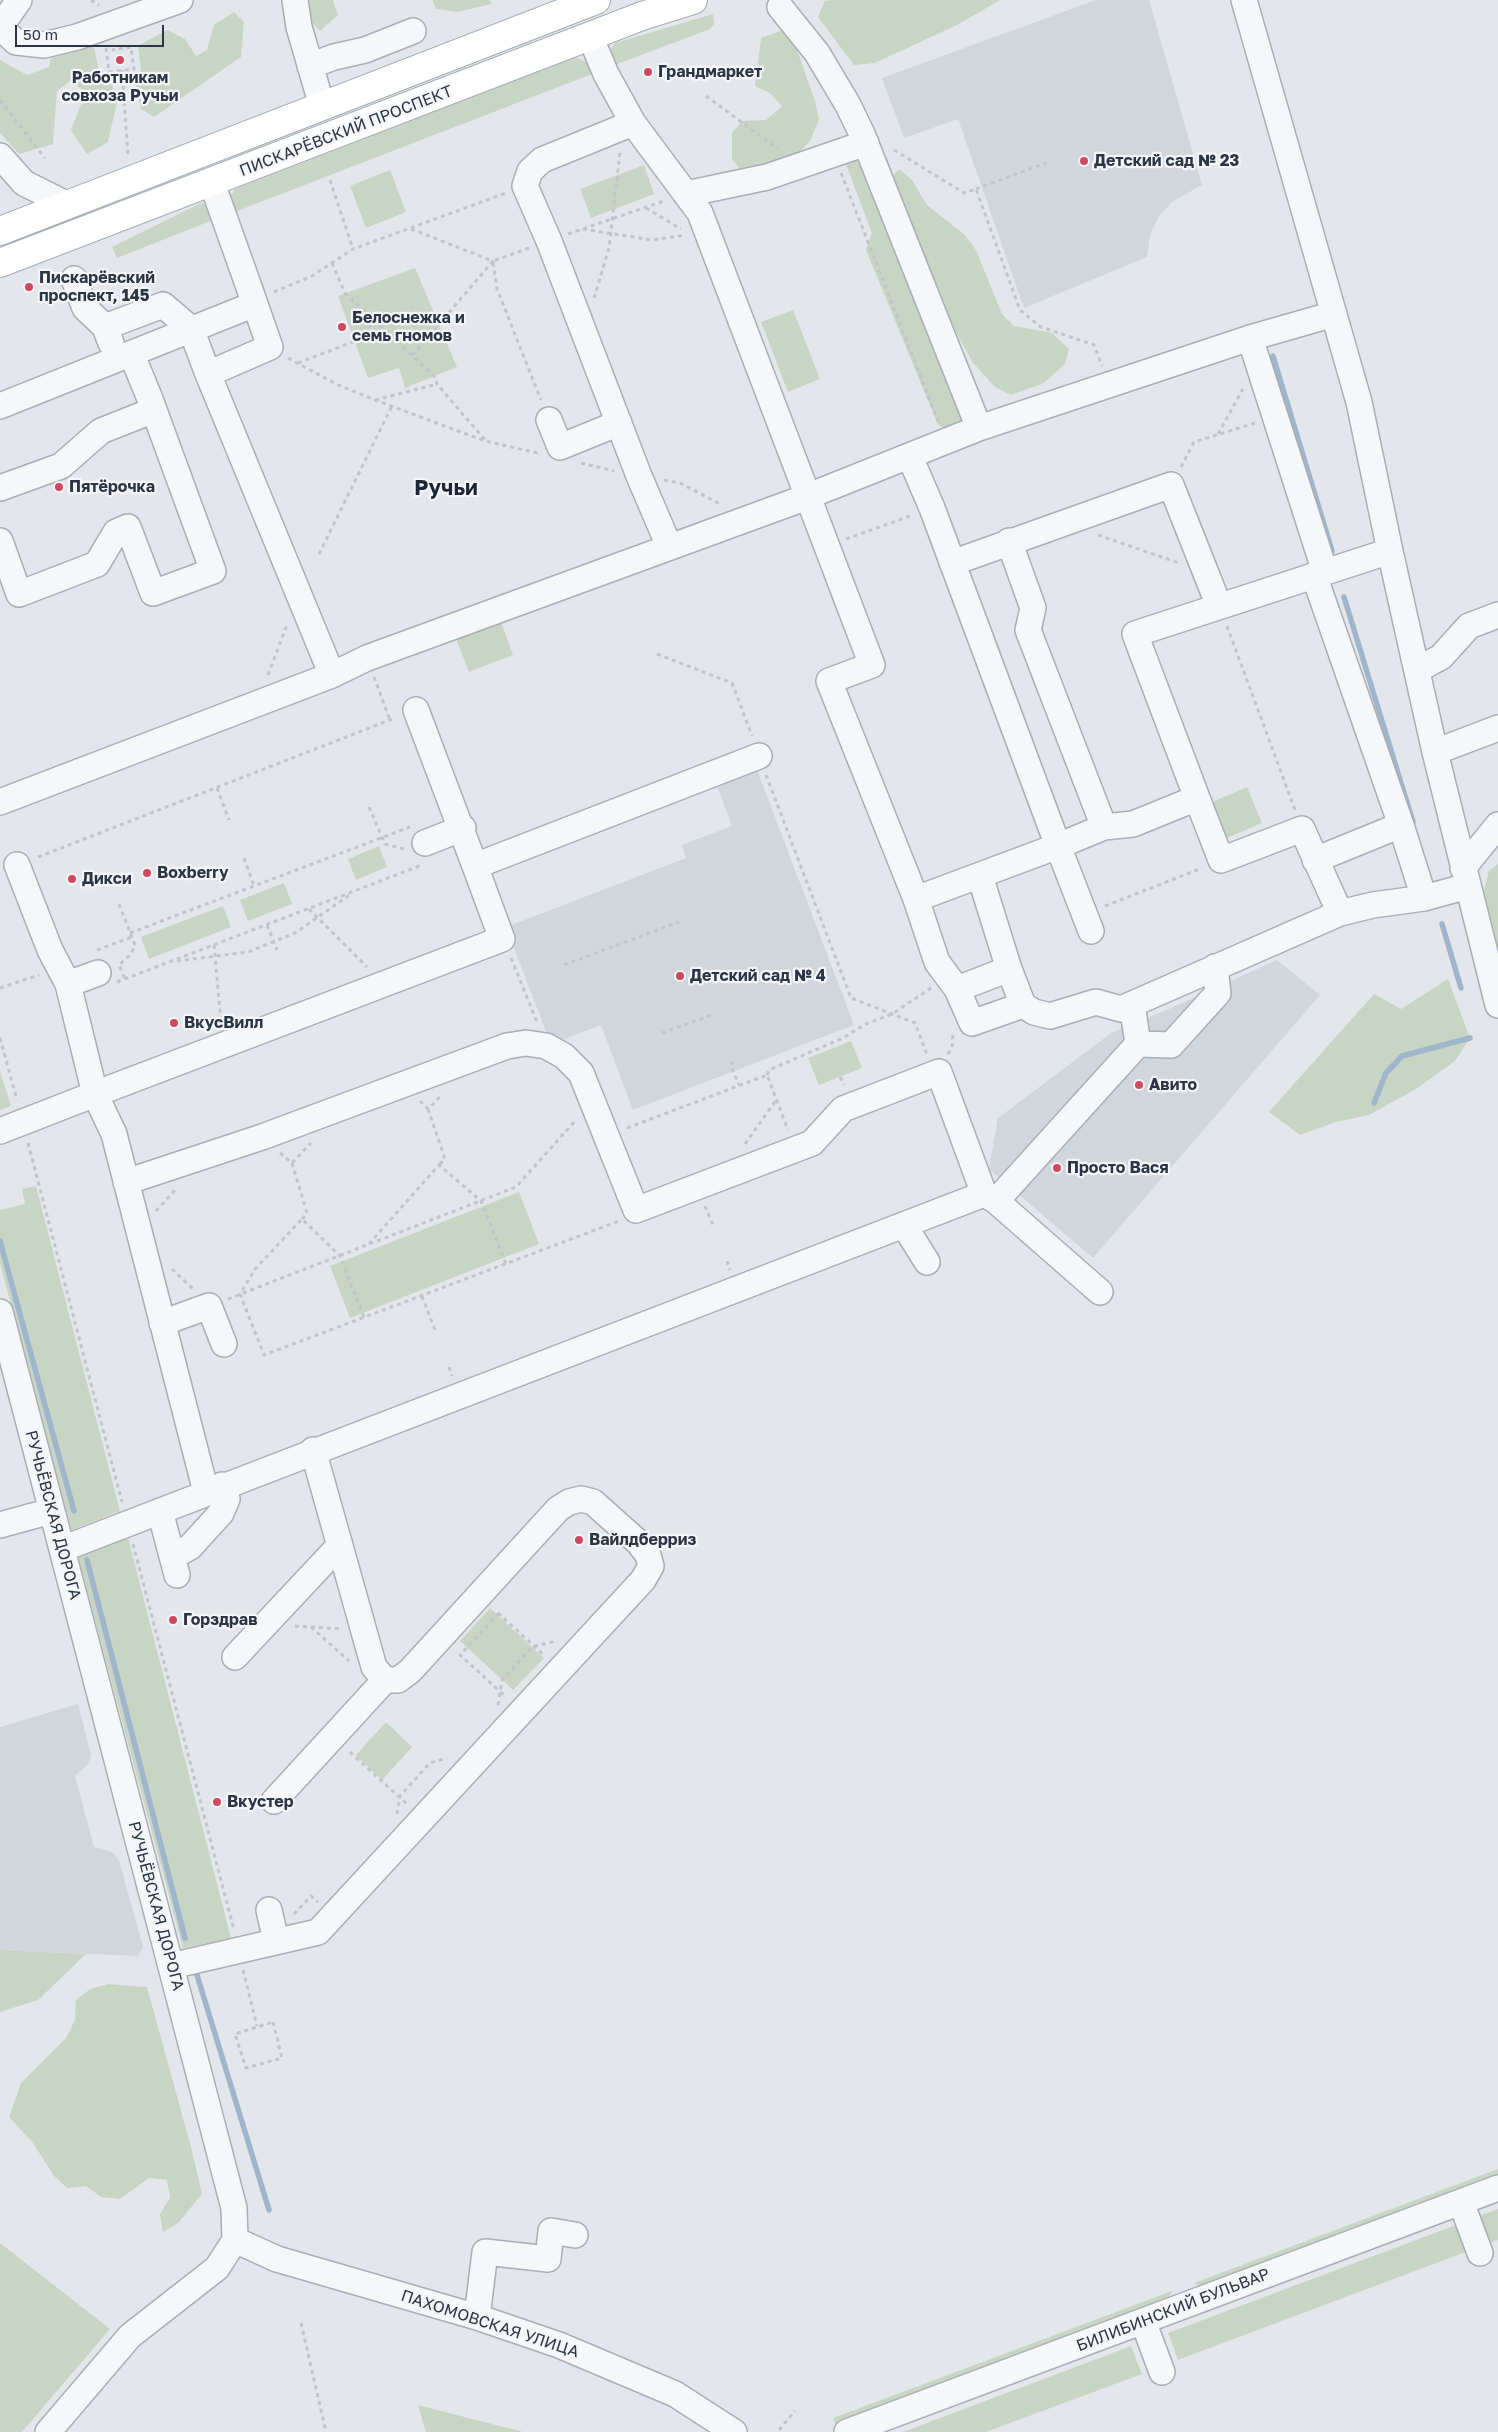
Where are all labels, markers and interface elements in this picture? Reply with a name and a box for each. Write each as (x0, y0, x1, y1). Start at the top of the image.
scale bar (18, 15, 166, 47)
text: 50 m (23, 25, 58, 43)
marker: Работникам совхоза Ручьи (114, 54, 126, 66)
place label: Грандмаркет (658, 62, 762, 82)
marker: Грандмаркет (642, 66, 654, 78)
place label: Работникам совхоза Ручьи (61, 68, 179, 106)
street label: ПИСКАРЁВСКИЙ ПРОСПЕКТ (237, 81, 455, 181)
place label: Детский сад № 23 (1094, 151, 1239, 171)
marker: Детский сад № 23 (1078, 155, 1090, 167)
place label: Пискарёвский проспект, 145 (39, 268, 155, 306)
marker: Пискарёвский проспект, 145 (23, 281, 35, 293)
place label: Белоснежка и семь гномов (352, 308, 465, 346)
marker: Белоснежка и семь гномов (336, 321, 348, 333)
district label: Ручьи (414, 475, 478, 501)
place label: Пятёрочка (69, 477, 155, 497)
marker: Пятёрочка (53, 481, 65, 493)
place label: Boxberry (157, 863, 229, 883)
marker: Boxberry (141, 867, 153, 879)
place label: Дикси (82, 869, 132, 889)
marker: Дикси (66, 873, 78, 885)
place label: Детский сад № 4 (690, 966, 826, 986)
marker: Детский сад № 4 (674, 970, 686, 982)
place label: ВкусВилл (184, 1013, 263, 1033)
marker: ВкусВилл (168, 1017, 180, 1029)
place label: Авито (1149, 1075, 1197, 1095)
marker: Авито (1133, 1079, 1145, 1091)
place label: Просто Вася (1067, 1158, 1169, 1178)
marker: Просто Вася (1051, 1162, 1063, 1174)
street label: РУЧЬЁВСКАЯ ДОРОГА (21, 1428, 85, 1602)
place label: Вайлдберриз (589, 1530, 696, 1550)
marker: Вайлдберриз (573, 1534, 585, 1546)
place label: Горздрав (183, 1610, 257, 1630)
marker: Горздрав (167, 1614, 179, 1626)
place label: Вкустер (227, 1792, 294, 1812)
marker: Вкустер (211, 1796, 223, 1808)
street label: РУЧЬЁВСКАЯ ДОРОГА (124, 1819, 188, 1993)
street label: БИЛИБИНСКИЙ БУЛЬВАР (1074, 2264, 1272, 2356)
street label: ПАХОМОВСКАЯ УЛИЦА (399, 2286, 581, 2362)

